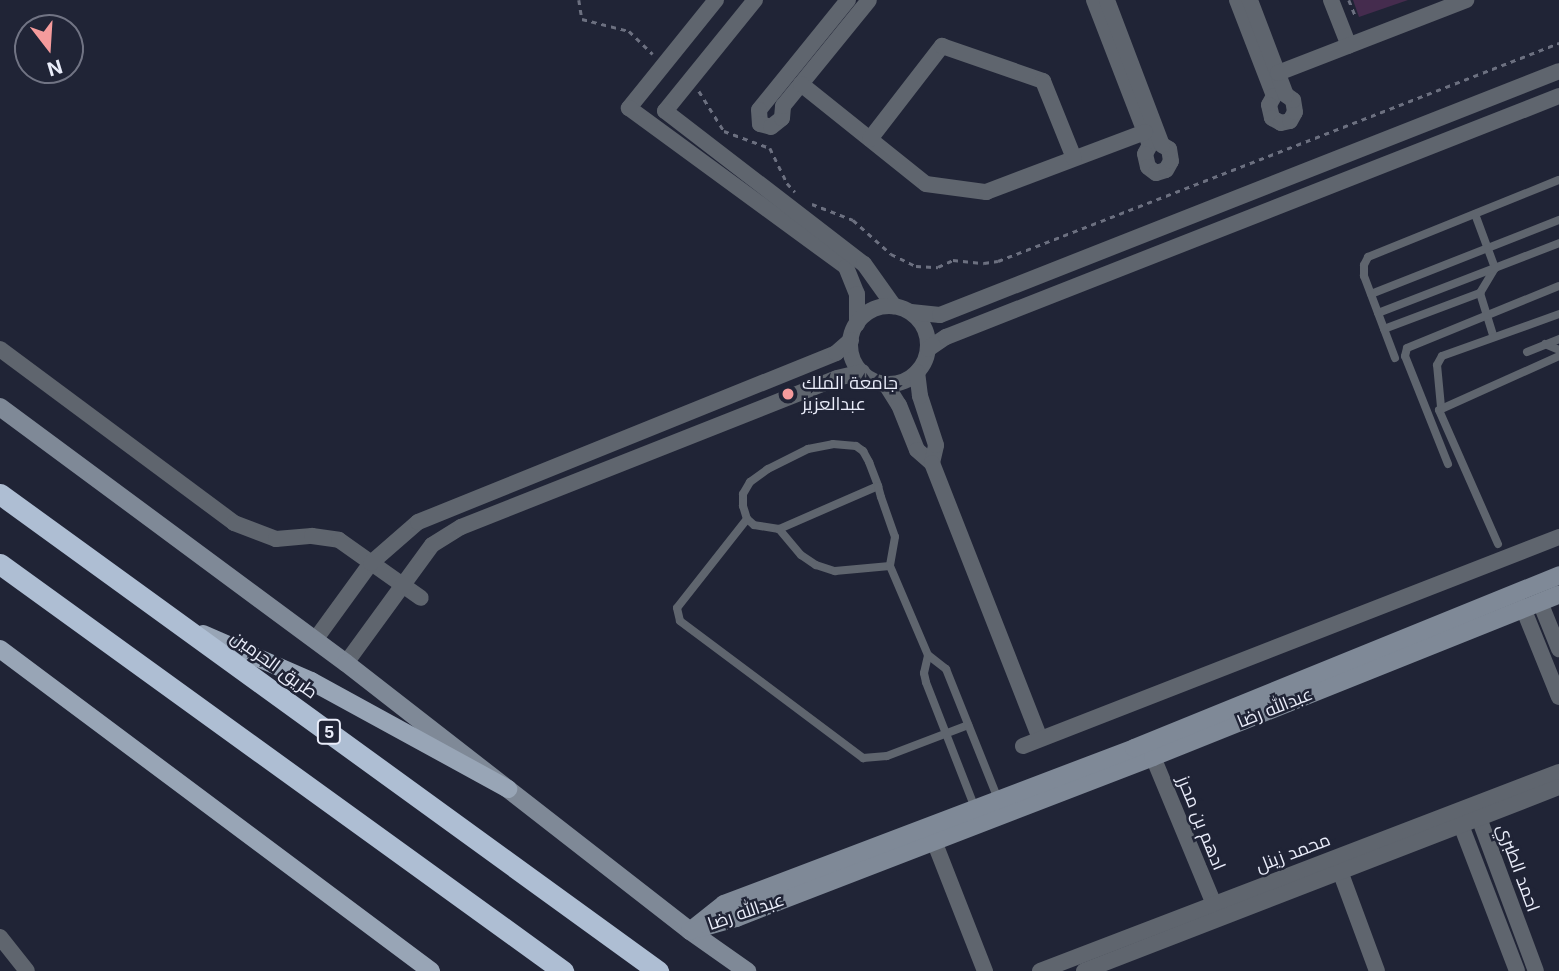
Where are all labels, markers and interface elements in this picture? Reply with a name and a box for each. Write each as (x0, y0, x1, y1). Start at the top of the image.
north arrow (14, 14, 84, 84)
text: N (44, 55, 65, 81)
place label: جامعة الملك عبدالعزيز (802, 373, 898, 416)
marker: جامعة الملك عبدالعزيز (780, 386, 796, 402)
street label: طريق الحرمين (227, 626, 321, 704)
street label: عبدالله رضا (1234, 683, 1316, 733)
road number: 5 (317, 720, 341, 744)
street label: ادهم بن محرز (1172, 773, 1230, 873)
street label: احمد الطبري (1492, 821, 1544, 915)
street label: محمد زينل (1253, 829, 1333, 877)
street label: عبدالله رضا (705, 889, 787, 935)

